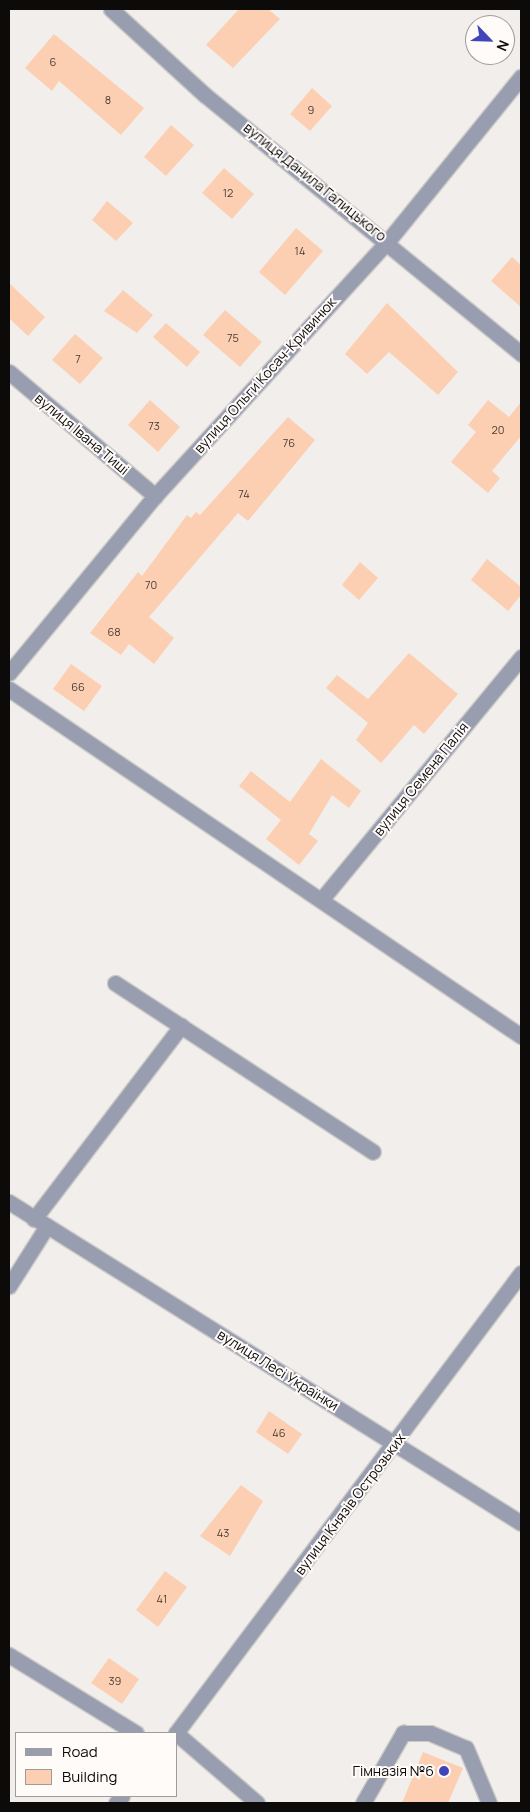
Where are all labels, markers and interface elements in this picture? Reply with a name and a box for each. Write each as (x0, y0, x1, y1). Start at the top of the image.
north arrow (465, 15, 515, 65)
text: N (493, 37, 514, 54)
house number: 6 (50, 55, 56, 69)
house number: 8 (105, 93, 111, 107)
house number: 9 (308, 103, 314, 117)
street label: вулиця Данила Галицького (240, 119, 390, 245)
house number: 12 (223, 186, 233, 200)
house number: 14 (295, 244, 305, 258)
street label: вулиця Ольги Косач-Кривинюк (190, 294, 340, 456)
house number: 75 (227, 331, 239, 345)
house number: 7 (75, 352, 81, 366)
street label: вулиця Івана Тиші (32, 390, 132, 478)
house number: 73 (148, 419, 160, 433)
house number: 20 (492, 423, 504, 437)
house number: 76 (283, 436, 295, 450)
house number: 74 (238, 487, 250, 501)
house number: 70 (145, 578, 157, 592)
house number: 68 (107, 625, 121, 639)
house number: 66 (71, 680, 85, 694)
street label: вулиця Семена Палія (370, 719, 472, 839)
street label: вулиця Лесі Українки (214, 1326, 342, 1414)
house number: 46 (272, 1426, 286, 1440)
street label: вулиця Князів Острозьких (291, 1430, 409, 1578)
house number: 43 (217, 1526, 229, 1540)
house number: 41 (157, 1592, 167, 1606)
house number: 39 (109, 1674, 121, 1688)
legend (15, 1732, 178, 1797)
text: Road (62, 1741, 98, 1762)
place label: Гімназія №6 (353, 1763, 434, 1779)
marker: Гімназія №6 (438, 1765, 450, 1777)
text: Building (62, 1766, 117, 1787)

